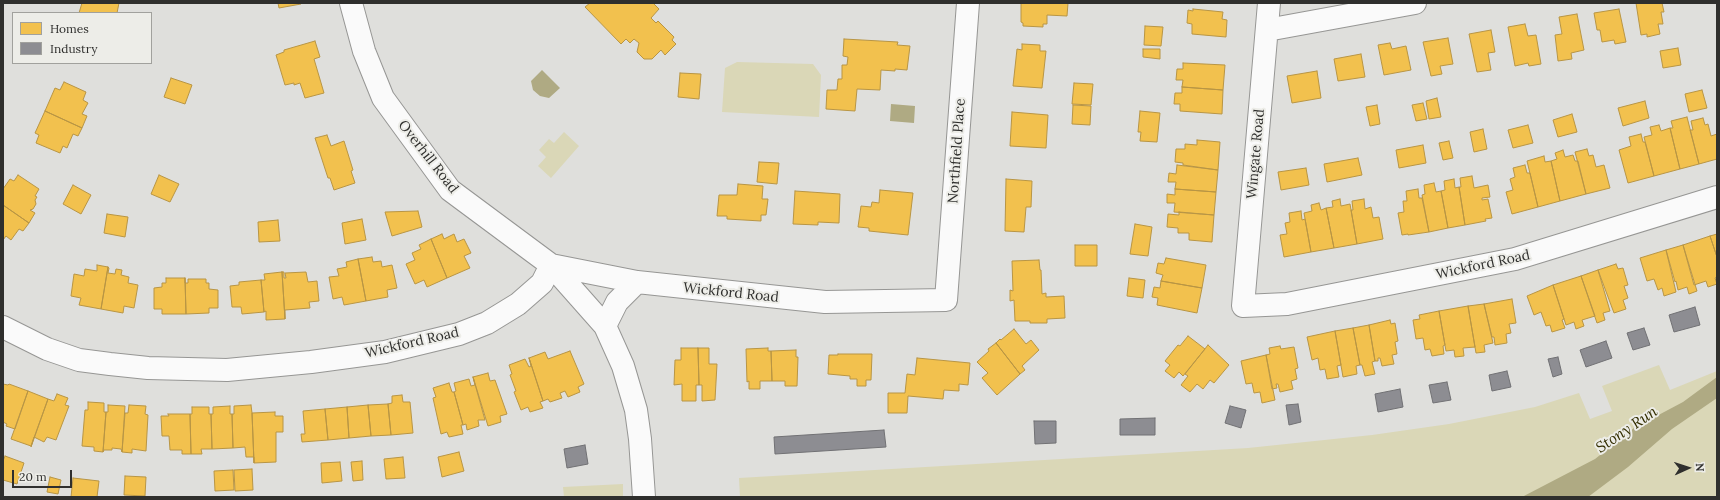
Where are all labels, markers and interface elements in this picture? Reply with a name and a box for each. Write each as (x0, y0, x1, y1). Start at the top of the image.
legend (12, 12, 152, 64)
text: Homes (50, 21, 89, 36)
text: Industry (50, 41, 97, 56)
street label: Northfield Place (945, 98, 969, 204)
street label: Wingate Road (1244, 108, 1268, 200)
street label: Overhill Road (394, 117, 462, 197)
street label: Wickford Road (1434, 247, 1532, 283)
street label: Wickford Road (682, 280, 780, 306)
street label: Wickford Road (363, 324, 461, 362)
water label: Stony Run (1593, 403, 1661, 457)
north arrow (1668, 448, 1708, 488)
scale bar (14, 462, 74, 488)
text: N (1693, 463, 1707, 472)
text: 20 m (19, 469, 47, 484)

